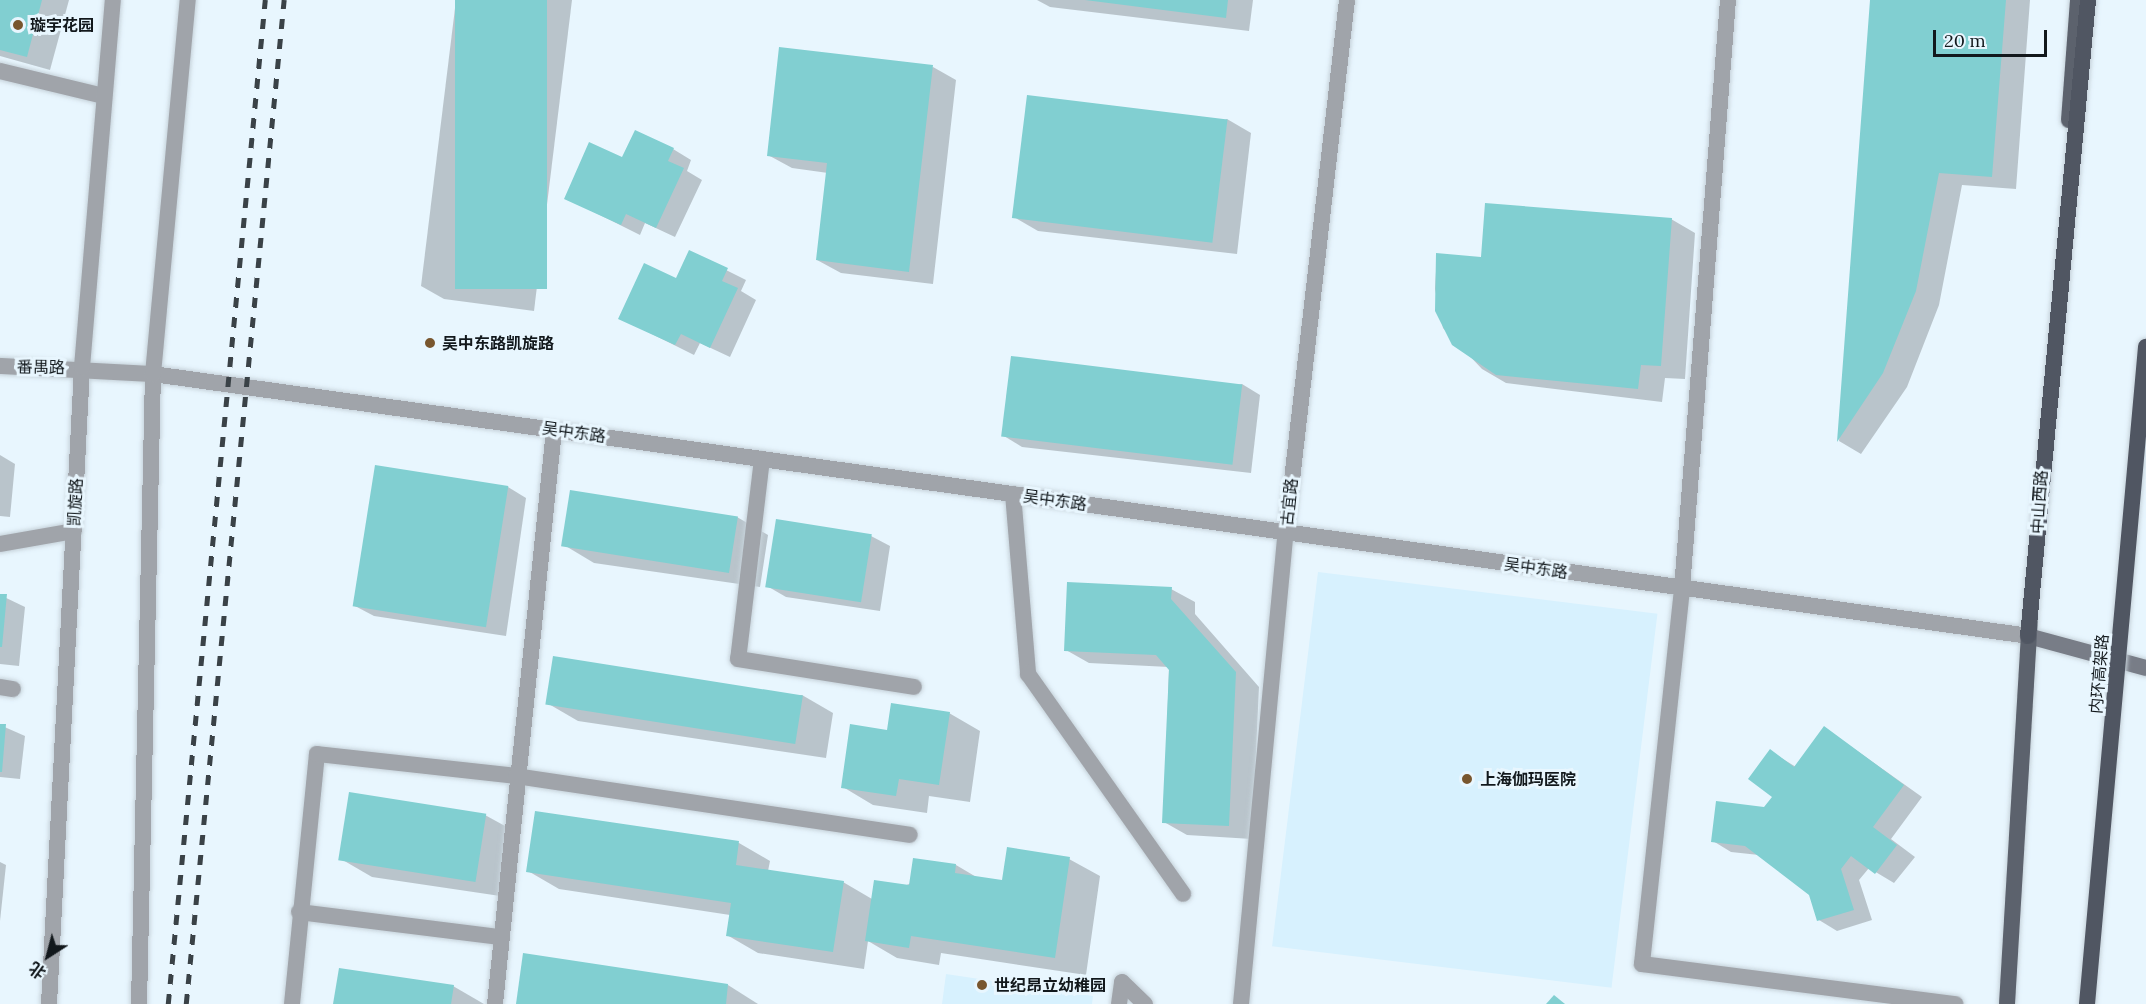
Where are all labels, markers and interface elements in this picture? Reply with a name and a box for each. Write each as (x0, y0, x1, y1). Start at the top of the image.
place label: 璇宇花园 (30, 15, 94, 35)
marker: 璇宇花园 (11, 18, 25, 32)
scale bar (1936, 18, 2050, 56)
text: 20 m (1944, 29, 1986, 52)
place label: 吴中东路凯旋路 (442, 333, 554, 353)
marker: 吴中东路凯旋路 (423, 336, 437, 350)
street label: 番禺路 (17, 357, 65, 377)
street label: 吴中东路 (541, 418, 607, 446)
street label: 中山西路 (2027, 469, 2051, 535)
street label: 古宜路 (1277, 477, 1301, 527)
street label: 凯旋路 (64, 478, 86, 526)
street label: 吴中东路 (1022, 486, 1088, 514)
street label: 吴中东路 (1503, 554, 1569, 582)
street label: 内环高架路 (2086, 633, 2112, 715)
place label: 上海伽玛医院 (1480, 769, 1576, 789)
marker: 上海伽玛医院 (1458, 770, 1476, 788)
north arrow (18, 926, 78, 986)
text: 北 (25, 958, 50, 983)
place label: 世纪昂立幼稚园 (994, 975, 1106, 995)
marker: 世纪昂立幼稚园 (975, 978, 989, 992)

